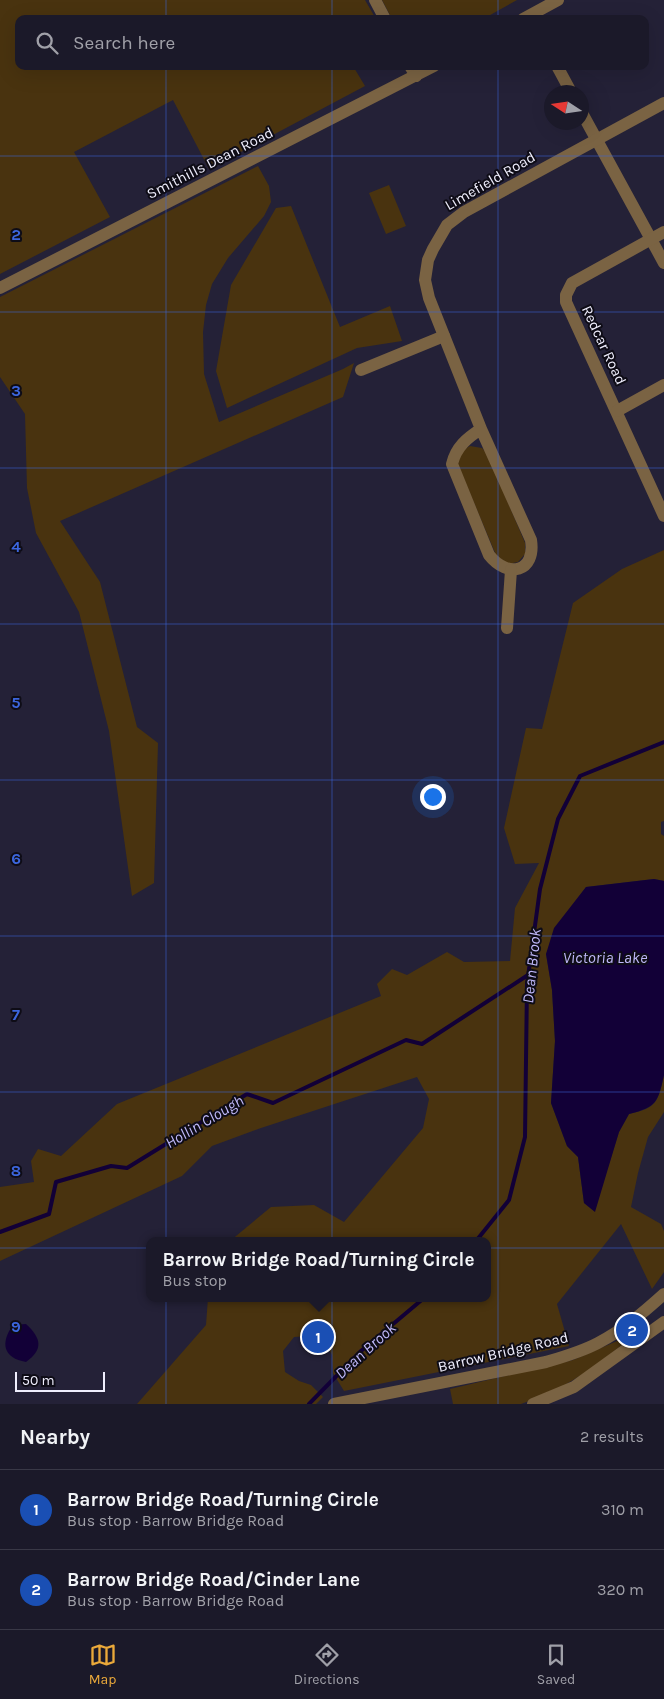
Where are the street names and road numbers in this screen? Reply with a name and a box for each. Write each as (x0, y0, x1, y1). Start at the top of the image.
street label: Smithills Dean Road (144, 123, 276, 203)
street label: Limefield Road (441, 148, 539, 214)
street label: Redcar Road (578, 303, 630, 387)
street label: Barrow Bridge Road (436, 1328, 570, 1376)

